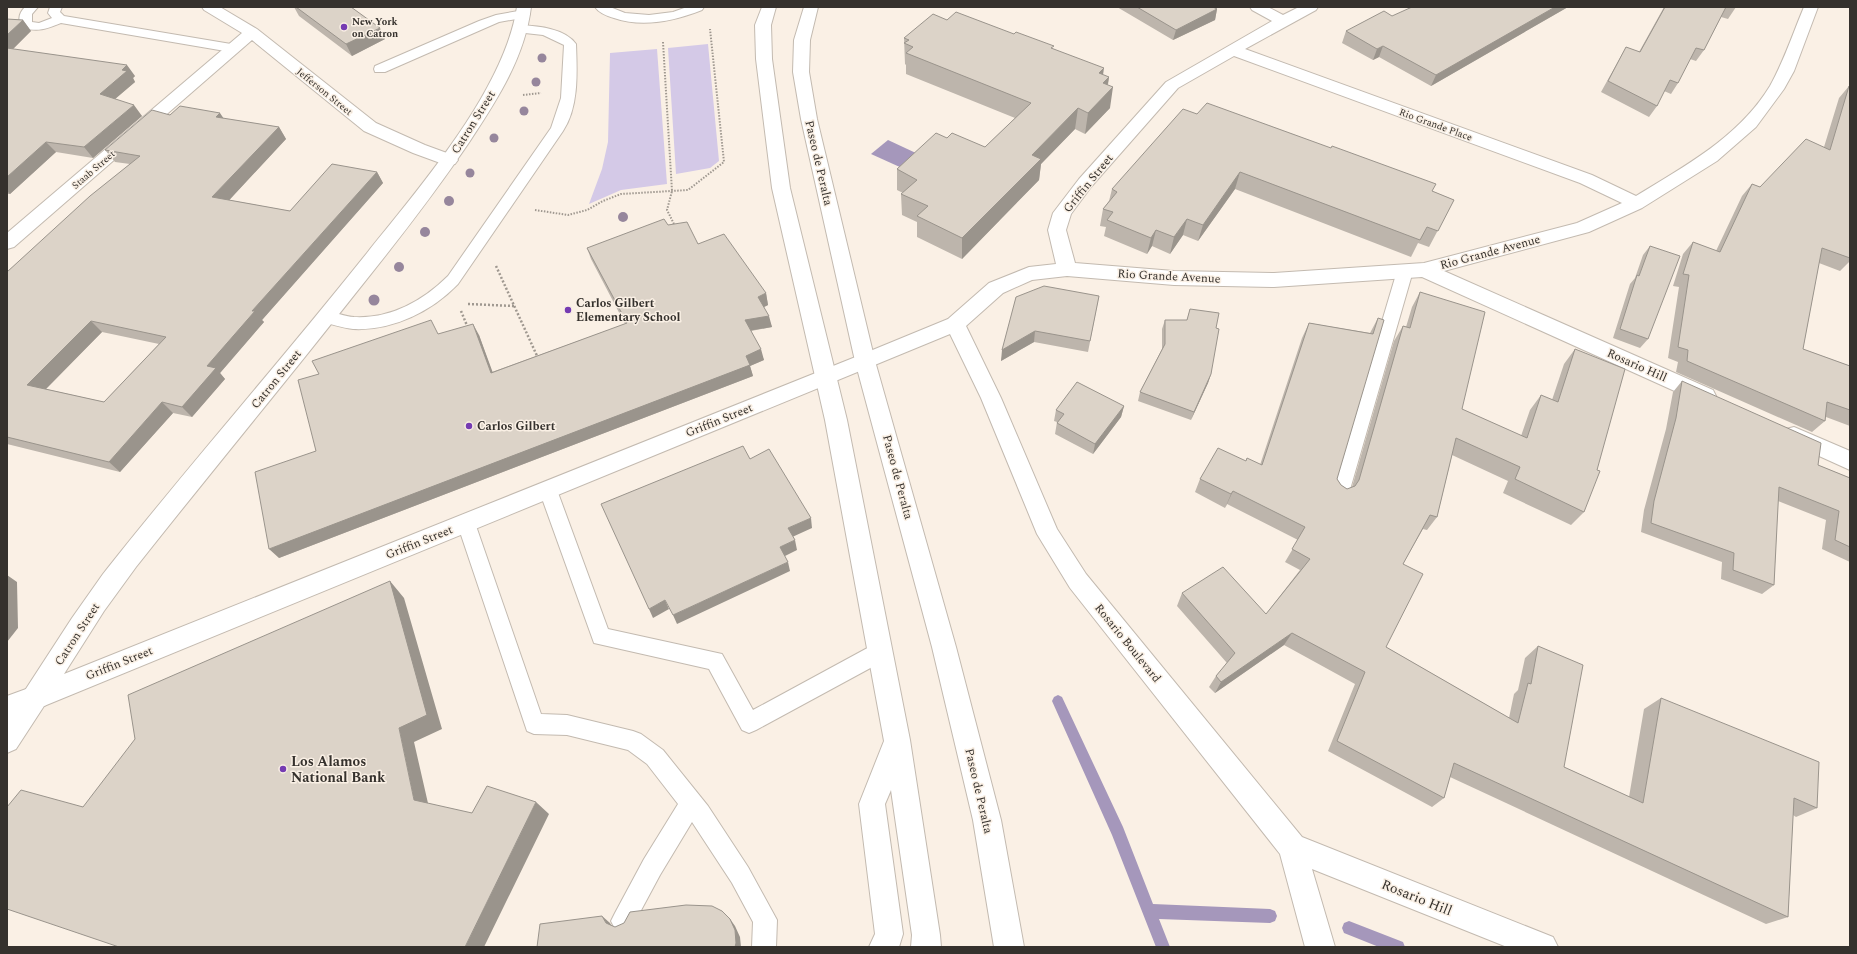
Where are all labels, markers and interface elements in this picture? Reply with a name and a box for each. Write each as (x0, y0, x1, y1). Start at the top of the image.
place label: New York on Catron (352, 14, 398, 42)
marker: New York on Catron (339, 22, 349, 32)
street label: Jefferson Street (293, 64, 356, 120)
street label: Catron Street (446, 87, 500, 158)
street label: Rio Grande Place (1397, 104, 1475, 146)
street label: Paseo de Peralta (799, 119, 838, 208)
street label: Staab Street (68, 146, 119, 193)
street label: Griffin Street (1059, 150, 1118, 217)
street label: Rio Grande Avenue (1438, 230, 1543, 275)
street label: Rio Grande Avenue (1117, 264, 1221, 289)
place label: Carlos Gilbert Elementary School (576, 294, 680, 327)
marker: Carlos Gilbert Elementary School (563, 305, 573, 315)
street label: Rosario Hill (1604, 344, 1670, 387)
street label: Catron Street (246, 345, 306, 413)
street label: Griffin Street (683, 398, 756, 443)
place label: Carlos Gilbert (477, 417, 556, 436)
marker: Carlos Gilbert (464, 421, 474, 431)
street label: Paseo de Peralta (877, 433, 918, 522)
street label: Griffin Street (383, 520, 456, 565)
street label: Catron Street (50, 599, 105, 670)
street label: Rosario Boulevard (1090, 600, 1166, 687)
street label: Griffin Street (83, 641, 156, 686)
street label: Paseo de Peralta (959, 747, 998, 836)
place label: Los Alamos National Bank (291, 751, 386, 788)
marker: Los Alamos National Bank (278, 764, 288, 774)
street label: Rosario Hill (1378, 874, 1455, 921)

